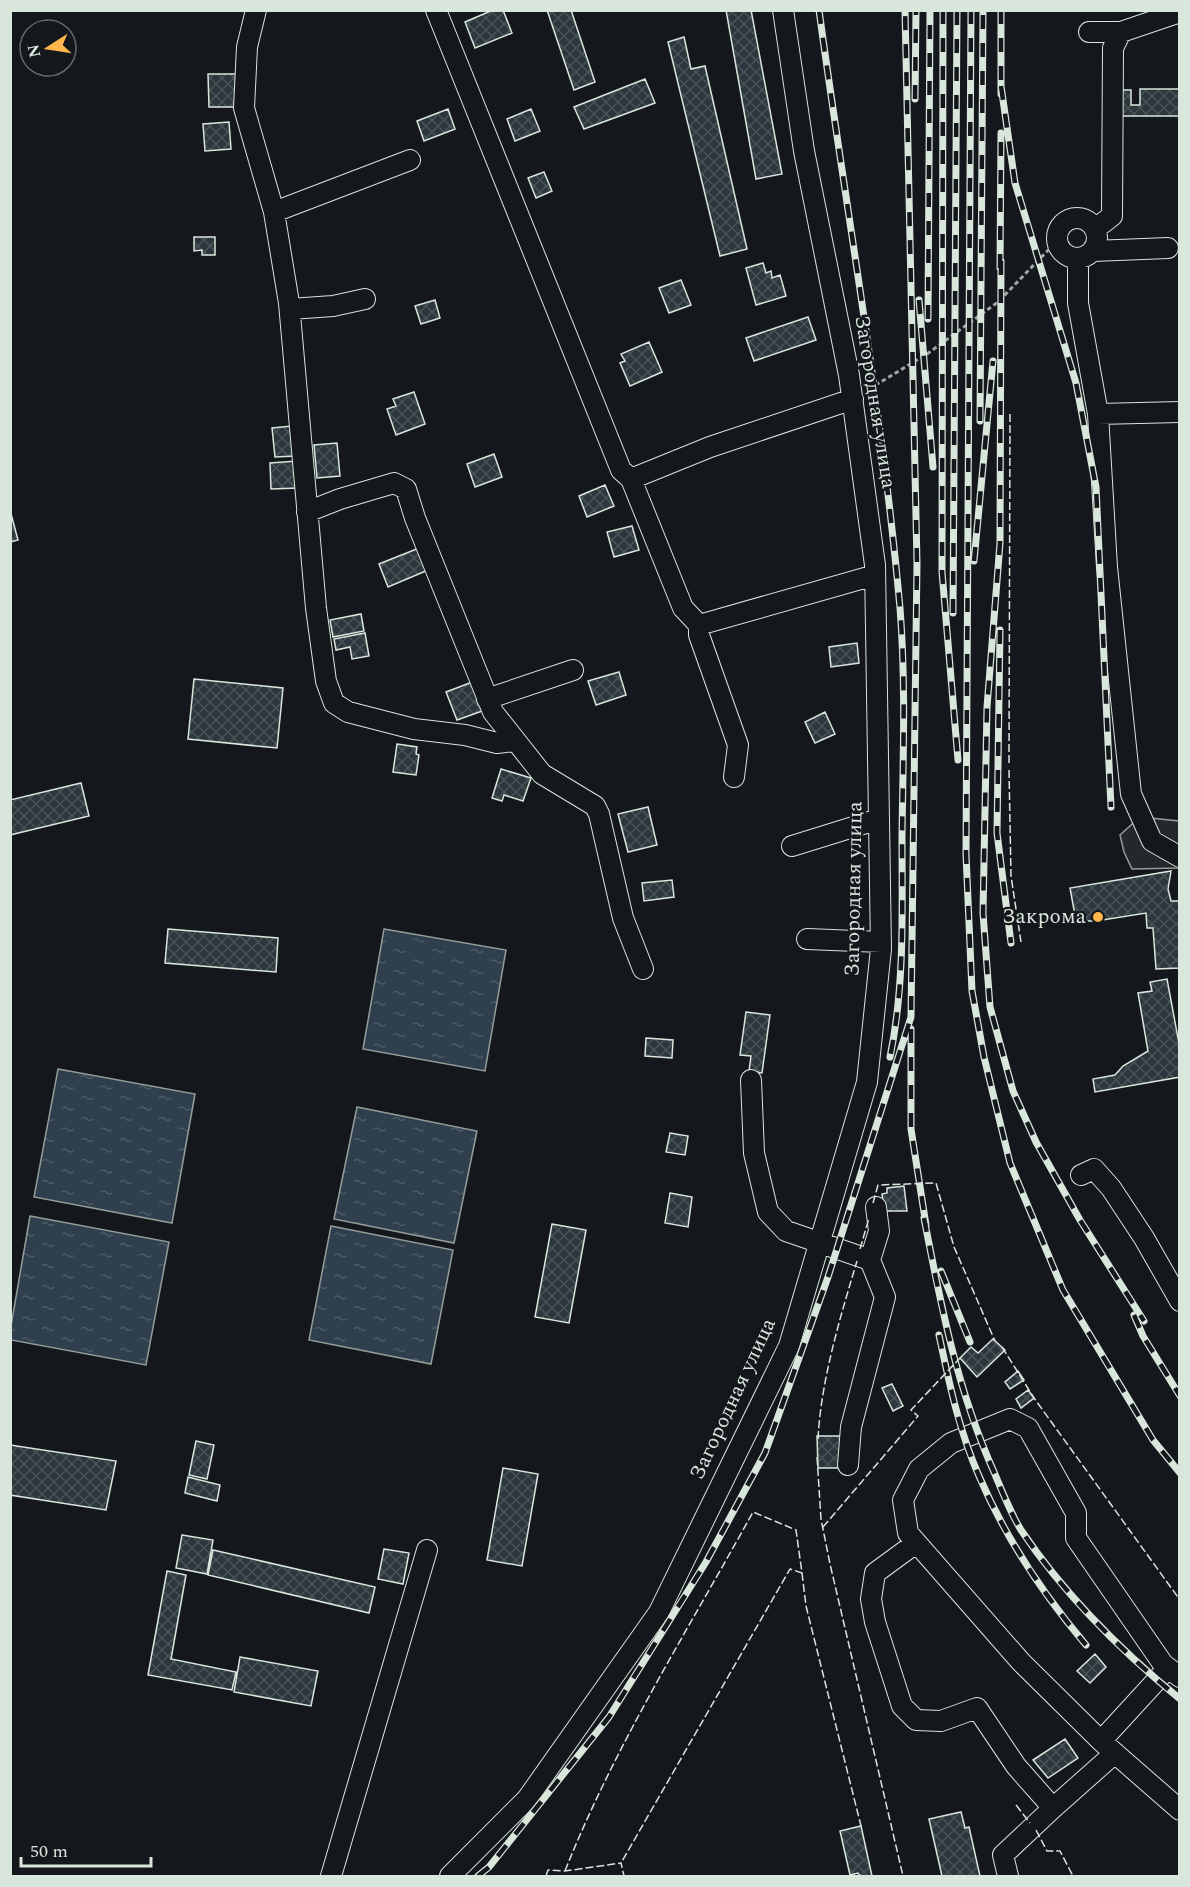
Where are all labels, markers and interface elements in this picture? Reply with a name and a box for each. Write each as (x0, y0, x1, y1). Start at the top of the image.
north arrow (18, 18, 78, 78)
text: N (21, 42, 47, 60)
street label: Загородная улица (845, 313, 905, 492)
street label: Загородная улица (836, 800, 872, 977)
place label: Закрома (1002, 901, 1087, 933)
marker: Закрома (1091, 910, 1105, 924)
street label: Загородная улица (681, 1312, 785, 1485)
scale bar (21, 1830, 152, 1868)
text: 50 m (30, 1838, 68, 1865)

